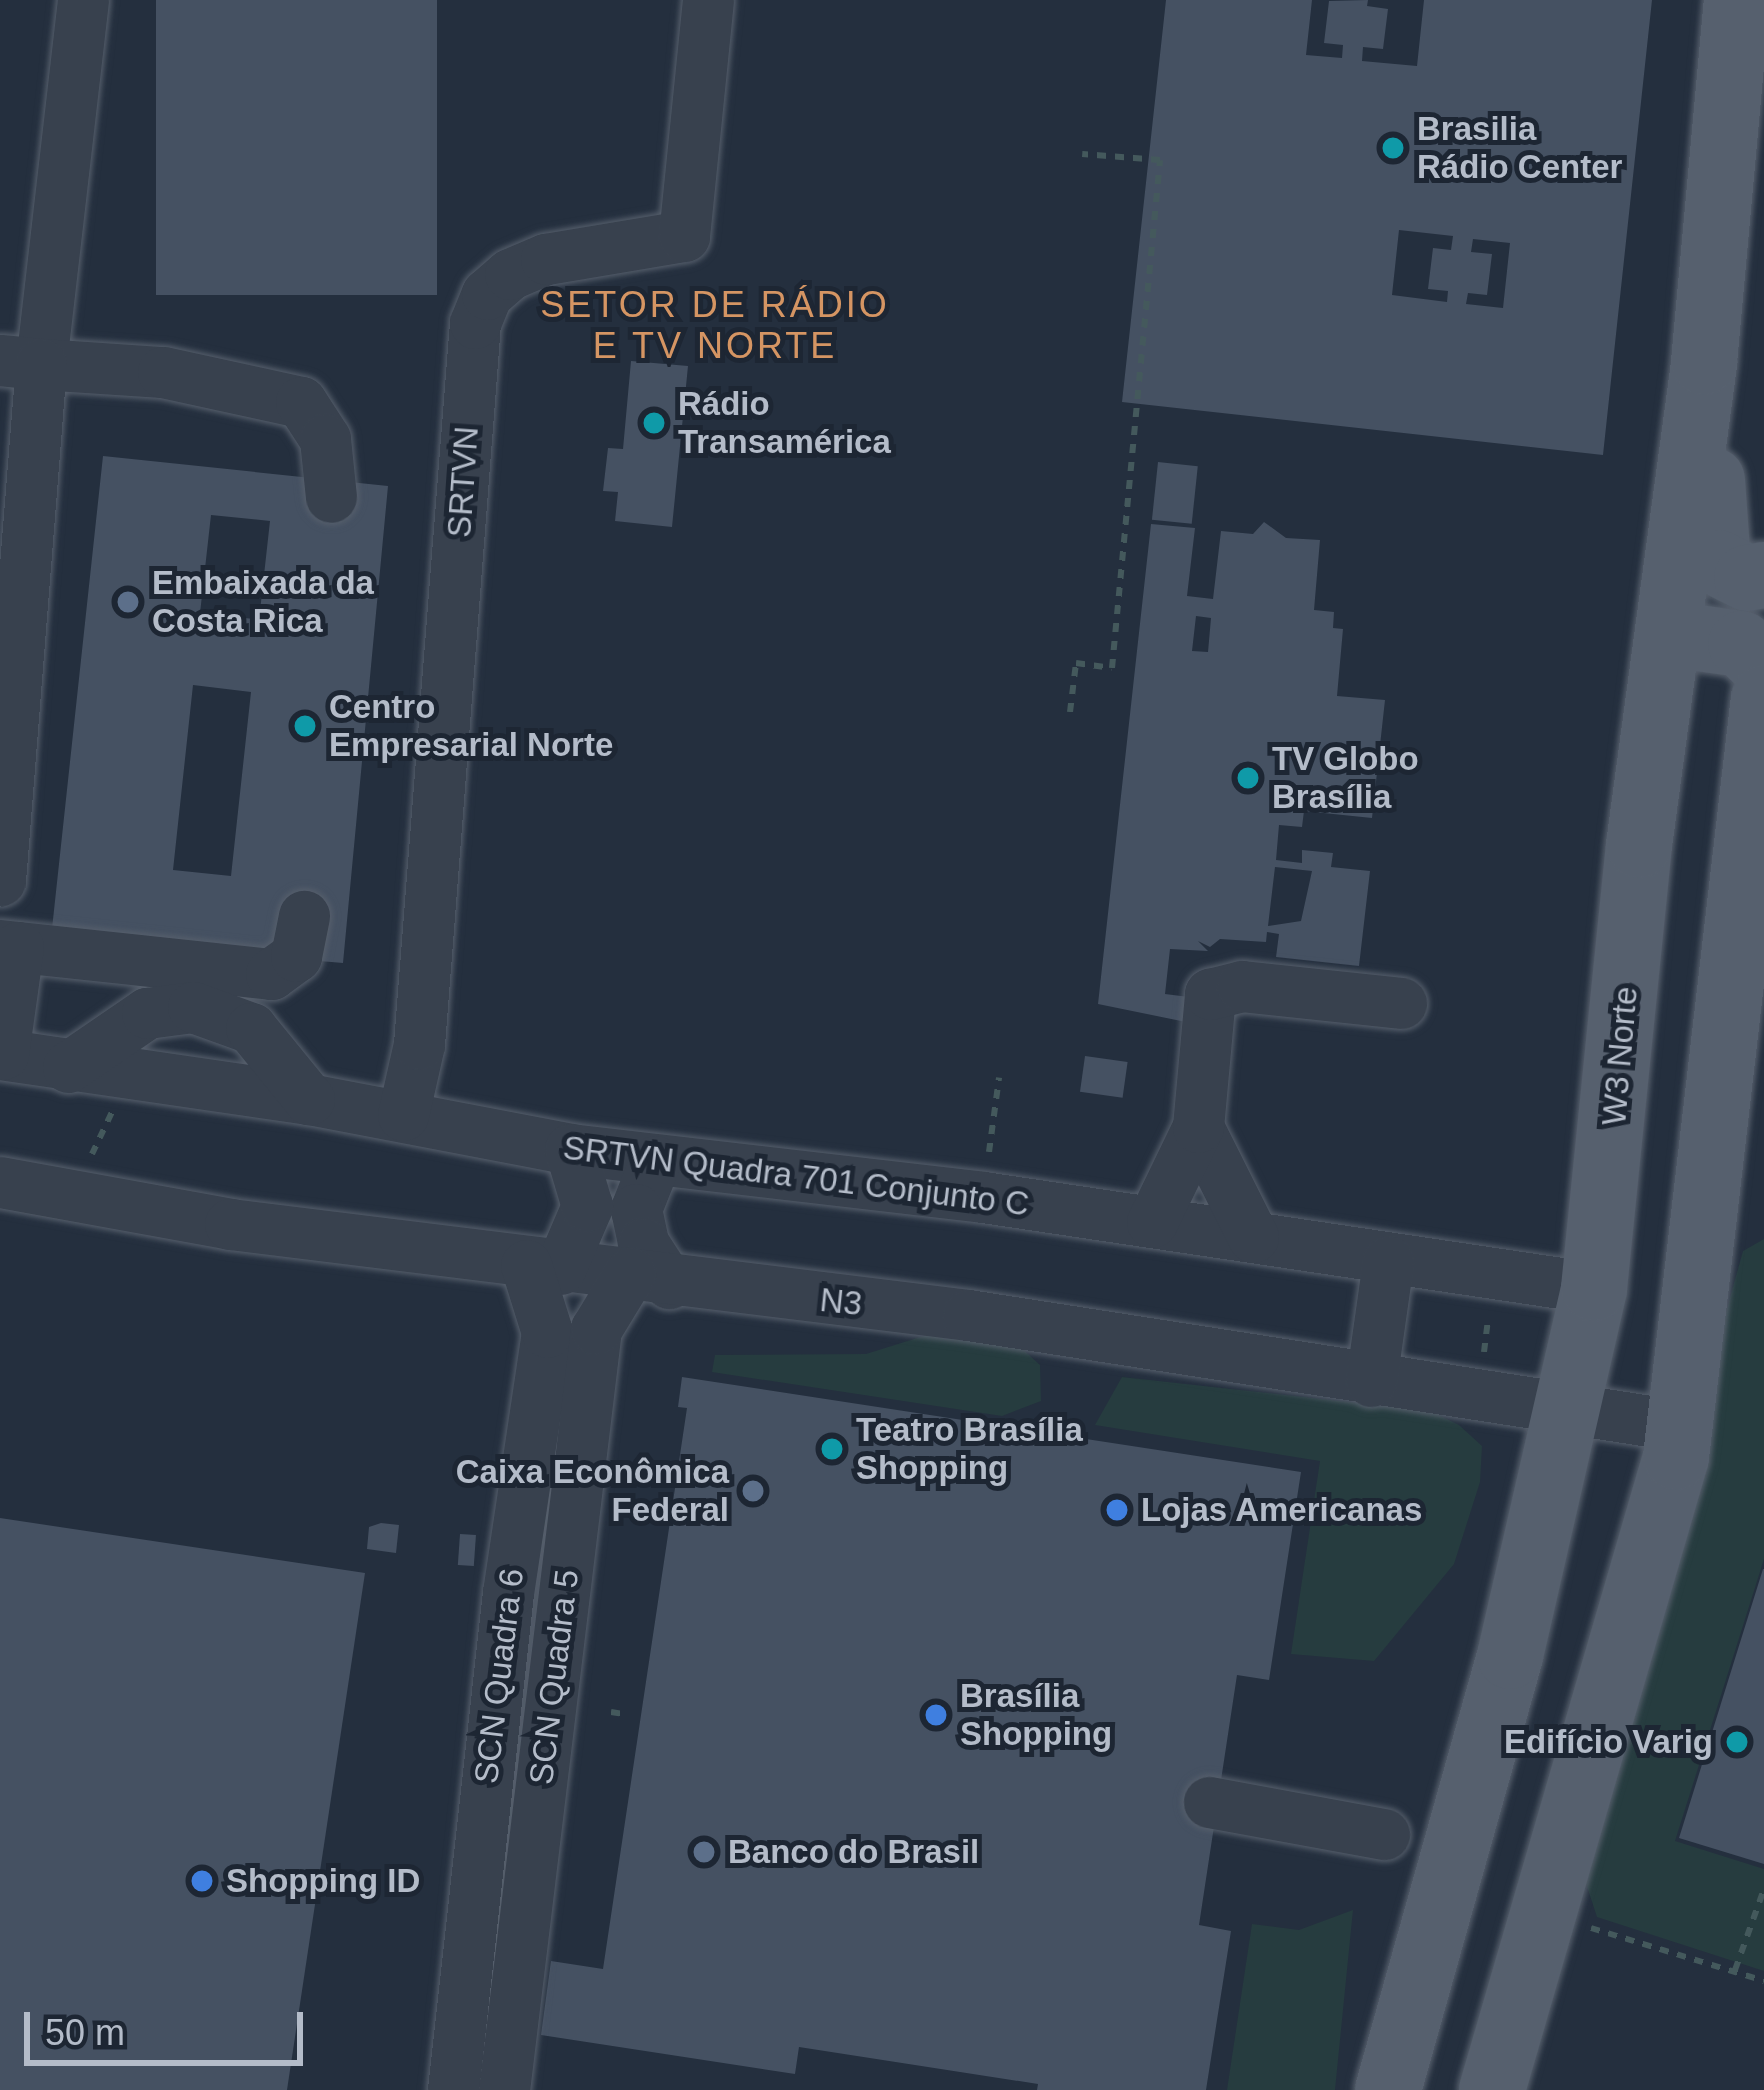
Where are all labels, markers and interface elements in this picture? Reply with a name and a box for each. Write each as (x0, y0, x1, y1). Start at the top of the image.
place label: Brasilia Rádio Center (1417, 109, 1622, 187)
marker: Brasilia Rádio Center (1380, 135, 1406, 161)
district label: SETOR DE RÁDIO E TV NORTE (540, 282, 890, 367)
place label: Rádio Transamérica (678, 384, 891, 462)
marker: Rádio Transamérica (641, 410, 667, 436)
street label: SRTVN (439, 425, 487, 539)
place label: Embaixada da Costa Rica (152, 563, 374, 641)
marker: Embaixada da Costa Rica (115, 589, 141, 615)
place label: Centro Empresarial Norte (329, 687, 613, 765)
marker: Centro Empresarial Norte (292, 713, 318, 739)
place label: TV Globo Brasília (1272, 739, 1419, 817)
marker: TV Globo Brasília (1235, 765, 1261, 791)
street label: W3 Norte (1594, 985, 1646, 1127)
street label: SRTVN Quadra 701 Conjunto C (561, 1128, 1031, 1224)
street label: N3 (818, 1280, 864, 1324)
place label: Teatro Brasília Shopping (856, 1410, 1083, 1488)
marker: Teatro Brasília Shopping (819, 1436, 845, 1462)
place label: Caixa Econômica Federal (456, 1452, 729, 1530)
marker: Caixa Econômica Federal (740, 1478, 766, 1504)
place label: Lojas Americanas (1141, 1490, 1423, 1530)
marker: Lojas Americanas (1104, 1497, 1130, 1523)
street label: SCN Quadra 6 (466, 1566, 532, 1786)
street label: SCN Quadra 5 (521, 1567, 587, 1787)
place label: Brasília Shopping (960, 1676, 1112, 1754)
marker: Brasília Shopping (923, 1702, 949, 1728)
place label: Edifício Varig (1504, 1722, 1713, 1762)
marker: Edifício Varig (1724, 1729, 1750, 1755)
place label: Banco do Brasil (728, 1832, 979, 1872)
marker: Banco do Brasil (691, 1839, 717, 1865)
place label: Shopping ID (226, 1861, 420, 1901)
marker: Shopping ID (189, 1868, 215, 1894)
scale bar (30, 1988, 309, 2062)
text: 50 m (45, 2012, 125, 2053)

